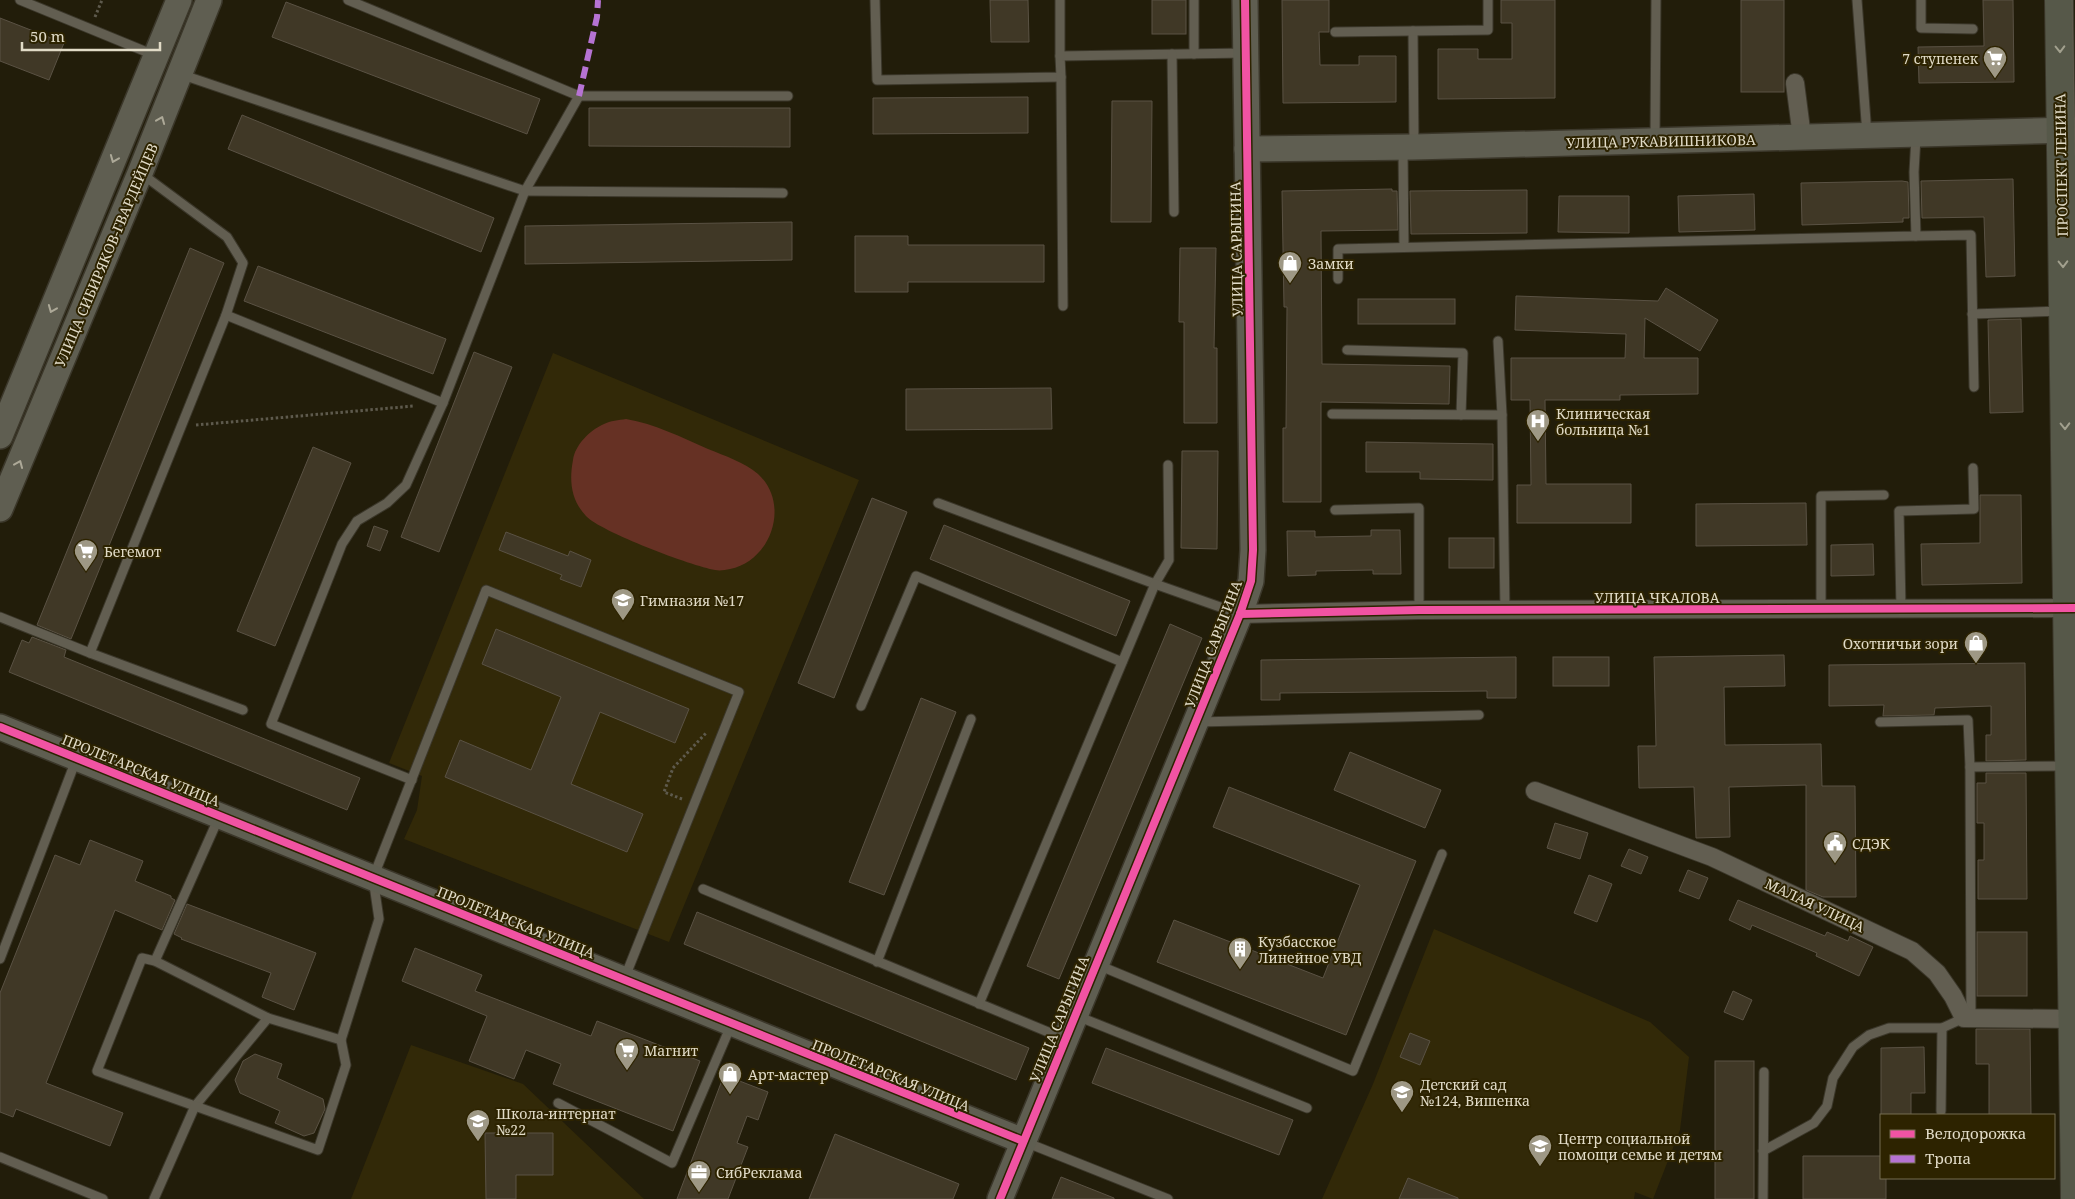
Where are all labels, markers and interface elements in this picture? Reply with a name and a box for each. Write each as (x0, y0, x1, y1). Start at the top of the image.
scale bar (22, 20, 160, 52)
text: 50 m (30, 26, 65, 46)
supermarket icon: 7 ступенек (1982, 45, 2008, 79)
one-way arrow (2055, 45, 2065, 53)
place label: 7 ступенек (1902, 49, 1979, 68)
street label: ПРОСПЕКТ ЛЕНИНА (2050, 93, 2072, 237)
one-way arrow (155, 116, 166, 125)
street label: УЛИЦА РУКАВИШНИКОВА (1566, 130, 1756, 152)
street label: УЛИЦА СИБИРЯКОВ-ГВАРДЕЙЦЕВ (50, 140, 162, 370)
one-way arrow (109, 154, 119, 162)
street label: УЛИЦА САРЫГИНА (1225, 181, 1247, 317)
shop icon: Замки (1277, 250, 1303, 284)
place label: Замки (1308, 254, 1354, 273)
one-way arrow (2058, 260, 2068, 268)
one-way arrow (48, 304, 58, 313)
place label: Клиническая больница №1 (1556, 404, 1650, 439)
hospital icon: Клиническая больница №1 (1525, 408, 1551, 442)
one-way arrow (2060, 422, 2070, 430)
one-way arrow (12, 460, 23, 469)
supermarket icon: Бегемот (73, 538, 99, 572)
place label: Бегемот (104, 542, 162, 561)
street label: УЛИЦА САРЫГИНА (1180, 577, 1246, 711)
school or university icon: Гимназия №17 (610, 587, 636, 621)
street label: УЛИЦА ЧКАЛОВА (1594, 588, 1720, 607)
place label: Гимназия №17 (640, 591, 744, 610)
shop icon: Охотничьи зори (1963, 630, 1989, 664)
place label: Охотничьи зори (1843, 634, 1958, 653)
street label: ПРОЛЕТАРСКАЯ УЛИЦА (59, 730, 223, 810)
public building icon: СДЭК (1822, 830, 1848, 864)
place label: СДЭК (1852, 834, 1890, 853)
street label: МАЛАЯ УЛИЦА (1762, 874, 1868, 936)
street label: ПРОЛЕТАРСКАЯ УЛИЦА (434, 882, 598, 962)
place label: Кузбасское Линейное УВД (1258, 932, 1361, 967)
building icon: Кузбасское Линейное УВД (1227, 936, 1253, 970)
street label: УЛИЦА САРЫГИНА (1025, 953, 1093, 1085)
street label: ПРОЛЕТАРСКАЯ УЛИЦА (809, 1035, 973, 1115)
supermarket icon: Магнит (614, 1037, 640, 1071)
place label: Магнит (644, 1041, 699, 1060)
shop icon: Арт-мастер (717, 1061, 743, 1095)
place label: Арт-мастер (748, 1065, 829, 1084)
place label: Детский сад №124, Вишенка (1420, 1075, 1530, 1110)
school or university icon: Детский сад №124, Вишенка (1389, 1079, 1415, 1113)
place label: Школа-интернат №22 (496, 1104, 616, 1139)
school or university icon: Школа-интернат №22 (465, 1108, 491, 1142)
legend (1880, 1114, 2055, 1179)
text: Велодорожка (1925, 1123, 2026, 1143)
place label: Центр социальной помощи семье и детям (1558, 1129, 1722, 1164)
school or university icon: Центр социальной помощи семье и детям (1527, 1133, 1553, 1167)
text: Тропа (1925, 1148, 1971, 1168)
office icon: СибРеклама (686, 1159, 712, 1193)
place label: СибРеклама (716, 1163, 803, 1182)

